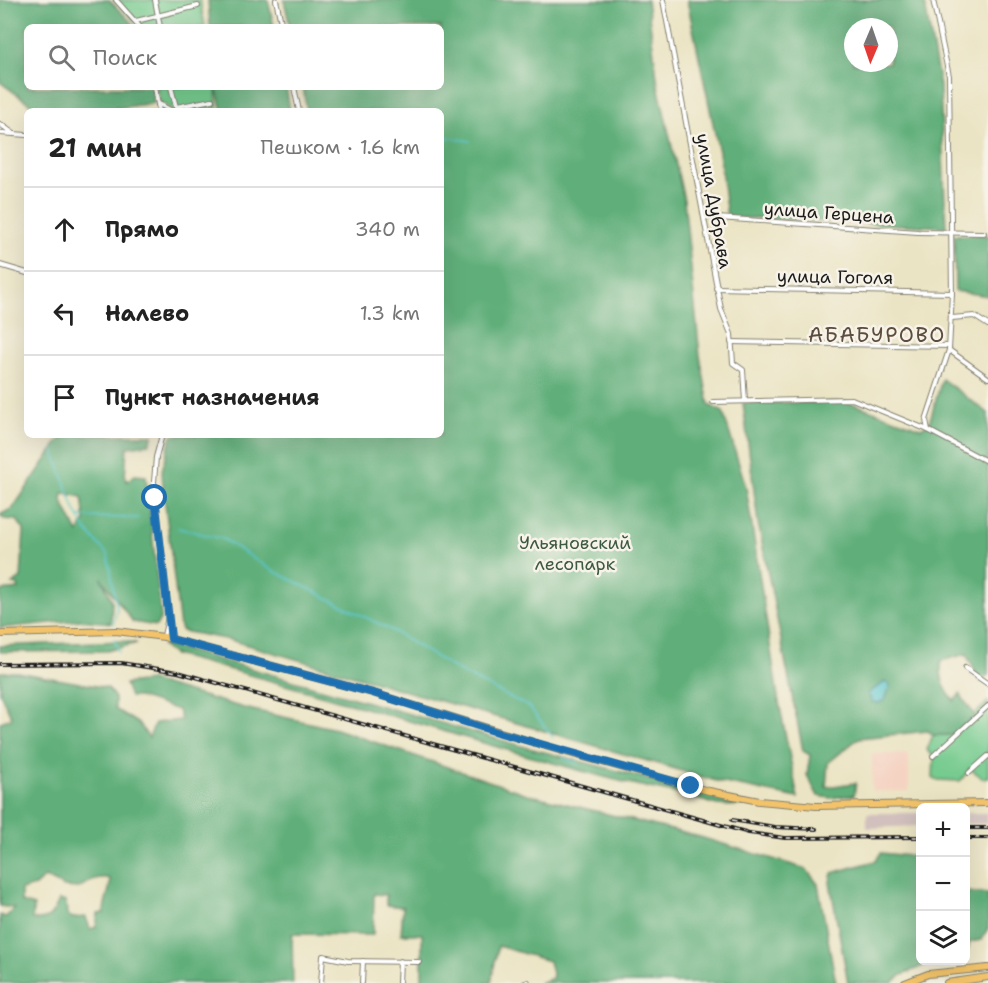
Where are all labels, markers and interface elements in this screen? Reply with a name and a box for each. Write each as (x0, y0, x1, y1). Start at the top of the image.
north arrow (844, 18, 898, 72)
search box (24, 24, 444, 90)
icon: search (45, 41, 78, 74)
text: Поиск (93, 43, 157, 72)
text: 21 мин (48, 130, 142, 165)
street label: улица Дубрава (690, 131, 738, 271)
text: Пешком · 1.6 km (261, 134, 420, 160)
street label: улица Герцена (763, 196, 895, 230)
icon: ahead (48, 213, 81, 246)
text: Прямо (105, 215, 179, 244)
text: 340 m (355, 216, 420, 242)
street label: улица Гоголя (777, 264, 893, 290)
icon: left (48, 297, 81, 330)
text: Налево (105, 299, 189, 328)
text: 1.3 km (360, 300, 420, 326)
district label: АБАБУРОВО (808, 321, 946, 349)
icon: arrive (48, 381, 81, 414)
text: Пункт назначения (105, 383, 319, 412)
route start (141, 484, 167, 510)
park label: Ульяновский лесопарк (519, 531, 631, 576)
route end (677, 772, 703, 798)
map controls (916, 803, 970, 965)
button: + (916, 803, 970, 857)
button: − (916, 857, 970, 911)
button: layers (916, 911, 970, 965)

